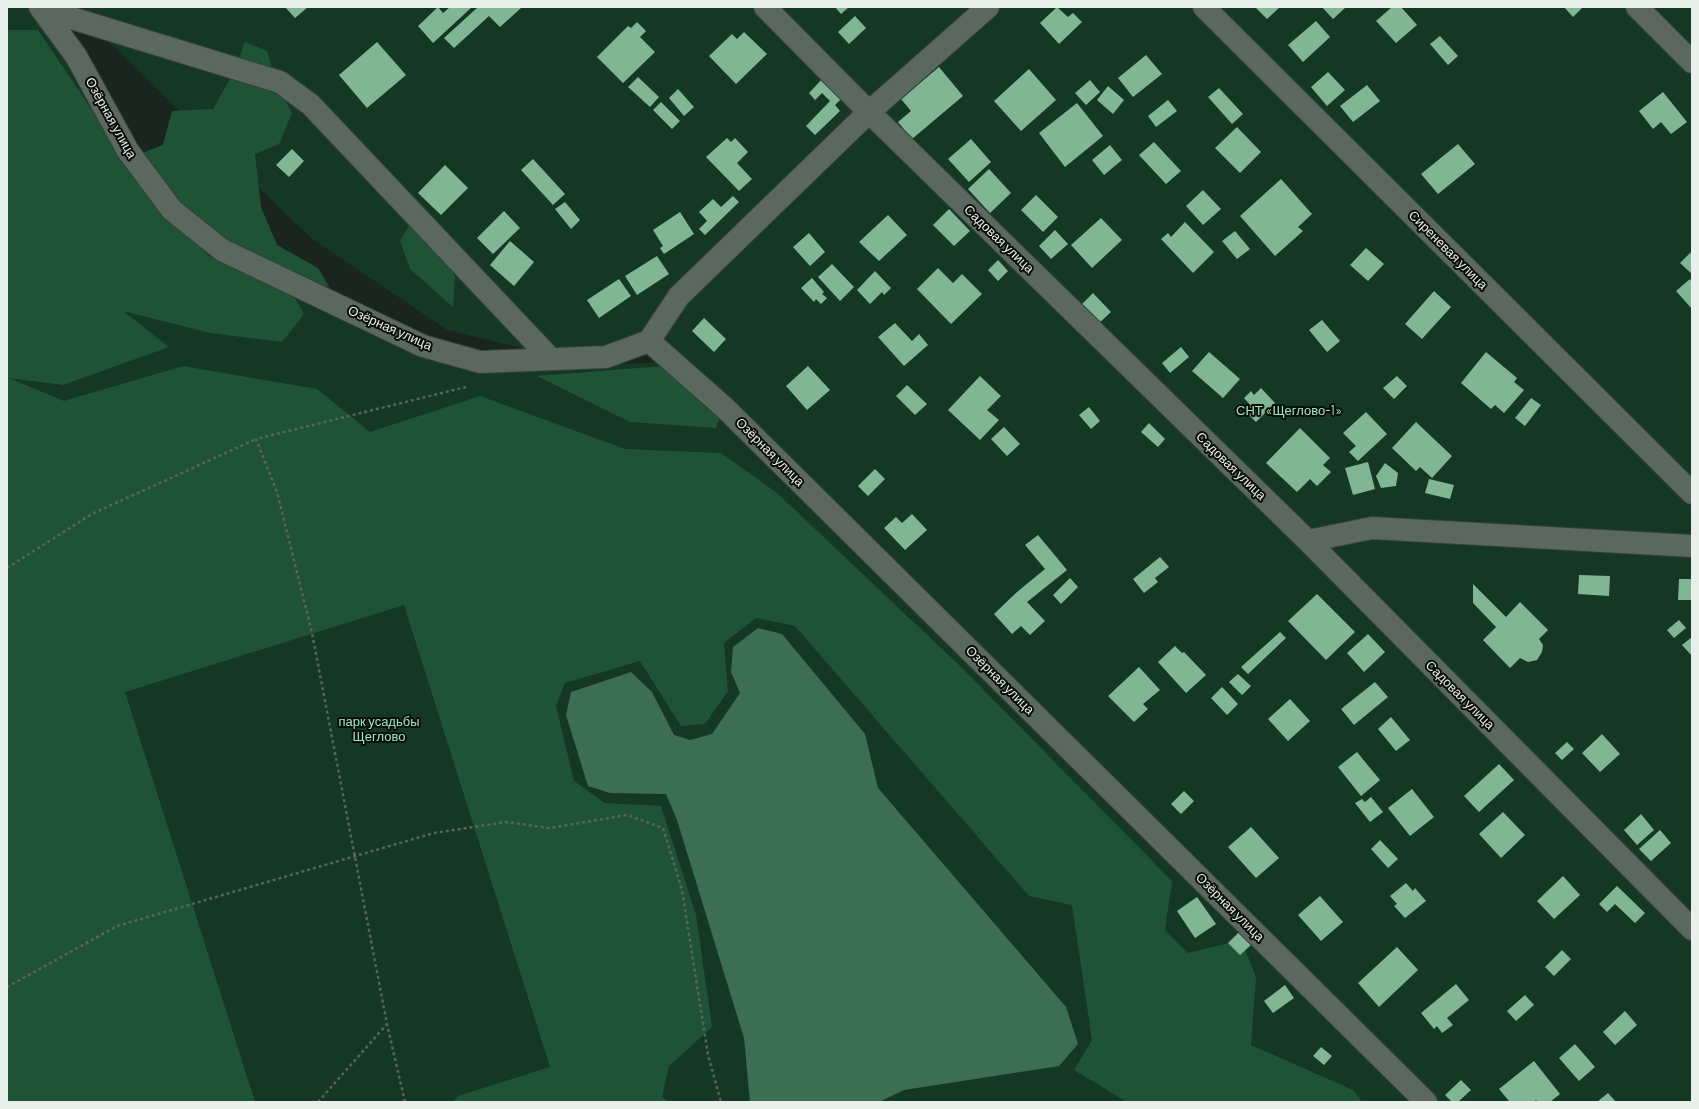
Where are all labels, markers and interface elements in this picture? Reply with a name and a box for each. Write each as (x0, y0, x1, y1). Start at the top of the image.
street label: Озёрная улица (82, 75, 140, 161)
street label: Садовая улица (961, 202, 1037, 276)
street label: Сиреневая улица (1405, 207, 1491, 293)
street label: Озёрная улица (346, 303, 434, 353)
park label: СНТ «Щеглово-1» (1236, 403, 1342, 419)
street label: Озёрная улица (733, 415, 807, 489)
street label: Садовая улица (1193, 429, 1269, 503)
street label: Озёрная улица (963, 643, 1037, 717)
street label: Садовая улица (1422, 657, 1498, 733)
park label: парк усадьбы Щеглово (338, 714, 420, 745)
street label: Озёрная улица (1193, 870, 1267, 944)

